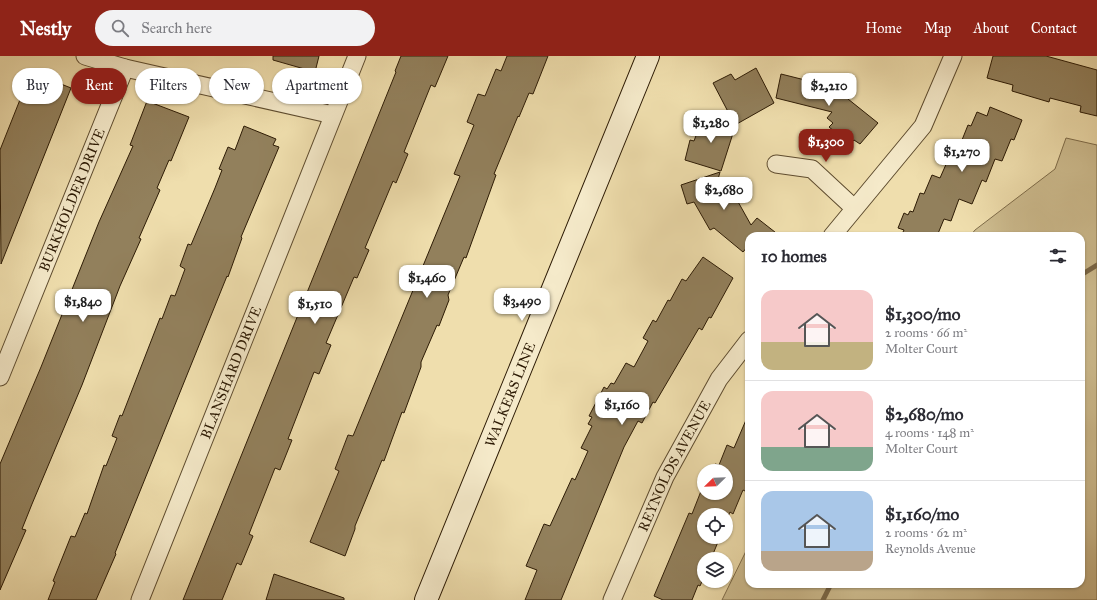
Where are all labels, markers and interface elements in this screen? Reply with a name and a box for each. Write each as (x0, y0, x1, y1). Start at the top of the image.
search box (95, 10, 375, 46)
text: Nestly (20, 17, 71, 40)
icon: search (109, 17, 131, 39)
text: Search here (141, 19, 212, 37)
text: Home (865, 20, 902, 37)
text: Map (924, 20, 951, 37)
text: About (973, 20, 1009, 37)
text: Contact (1031, 20, 1077, 37)
chip: Buy (12, 68, 63, 104)
chip: Rent (71, 68, 127, 104)
chip: Filters (135, 68, 201, 104)
chip: New (209, 68, 264, 104)
chip: Apartment (272, 68, 362, 104)
pin: $2,210 (796, 73, 862, 107)
text: $2,210 (811, 78, 847, 94)
pin: $1,280 (678, 110, 744, 144)
text: $1,280 (692, 115, 730, 131)
street label: BURKHOLDER DRIVE (35, 126, 109, 274)
pin: $1,300 (793, 129, 859, 163)
text: $1,300 (808, 134, 844, 150)
pin: $1,270 (929, 139, 995, 173)
text: $1,270 (944, 144, 980, 160)
pin: $2,680 (691, 177, 757, 211)
text: $2,680 (705, 182, 744, 198)
icon: filters (1047, 245, 1069, 267)
text: 10 homes (761, 246, 827, 267)
pin: $1,460 (394, 265, 460, 299)
text: $1,460 (408, 270, 446, 286)
pin: $3,490 (489, 288, 555, 322)
pin: $1,840 (50, 289, 116, 323)
pin: $1,510 (282, 291, 348, 325)
text: $3,490 (503, 293, 541, 309)
text: $1,840 (64, 294, 102, 310)
text: $1,510 (298, 296, 332, 312)
street label: BLANSHARD DRIVE (197, 304, 265, 441)
text: $1,300/mo (885, 304, 960, 325)
icon: home (793, 306, 841, 354)
text: 2 rooms · 66 m² (885, 325, 967, 341)
street label: WALKERS LINE (481, 340, 539, 450)
text: Molter Court (885, 341, 958, 357)
pin: $1,160 (589, 392, 655, 426)
text: $1,160 (604, 397, 640, 413)
street label: REYNOLDS AVENUE (635, 397, 715, 534)
text: $2,680/mo (885, 404, 963, 425)
icon: home (793, 407, 841, 455)
text: 4 rooms · 148 m² (885, 425, 974, 441)
text: Molter Court (885, 441, 958, 457)
north arrow (697, 464, 733, 500)
map controls (697, 464, 733, 588)
text: $1,160/mo (885, 504, 959, 525)
icon: home (793, 507, 841, 555)
button: locate (697, 508, 733, 544)
text: 2 rooms · 62 m² (885, 525, 967, 541)
text: Reynolds Avenue (885, 541, 976, 557)
button: layers (697, 552, 733, 588)

